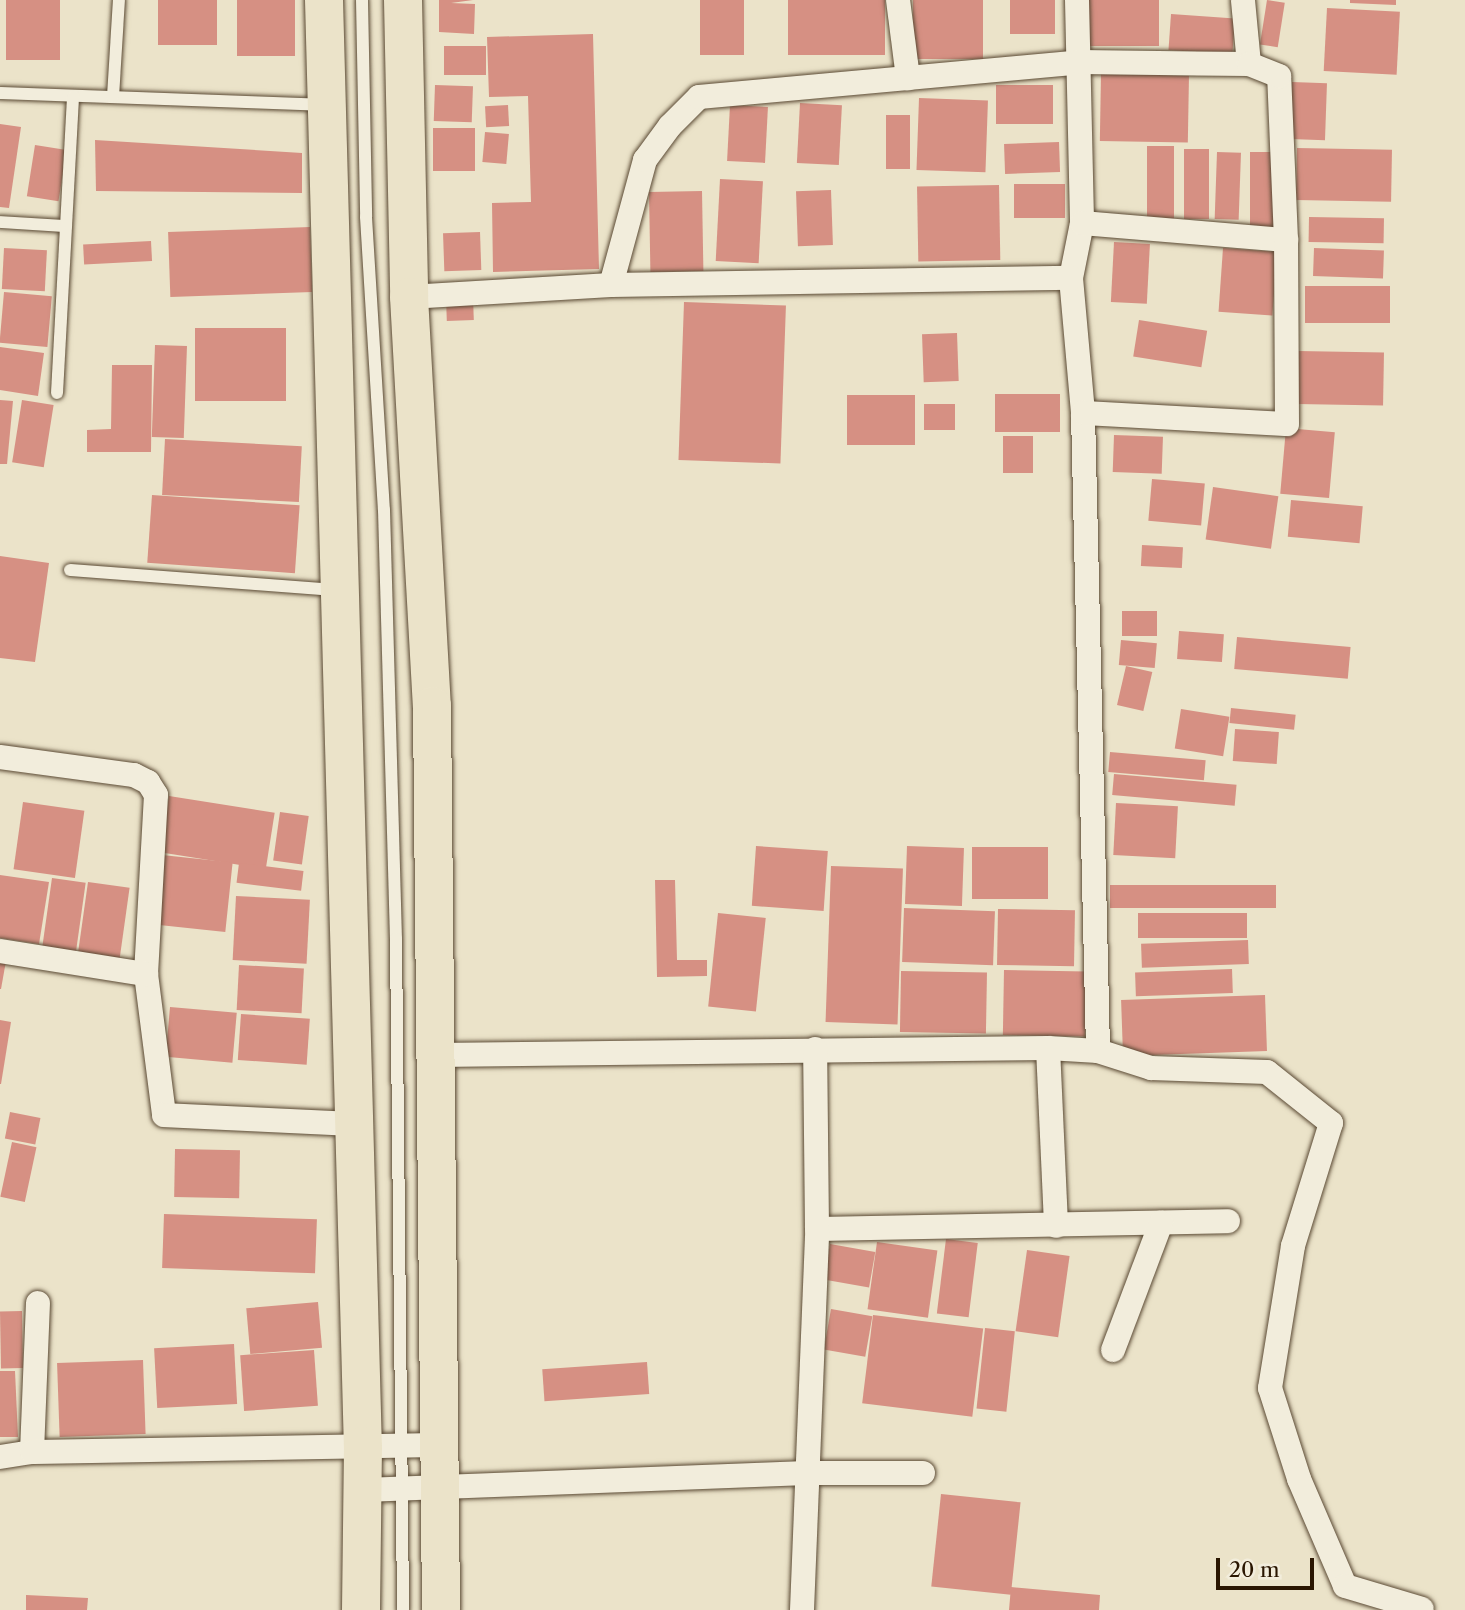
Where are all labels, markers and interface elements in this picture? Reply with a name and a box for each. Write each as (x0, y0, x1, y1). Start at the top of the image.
scale bar (1220, 1544, 1318, 1588)
text: 20 m (1229, 1557, 1280, 1582)

